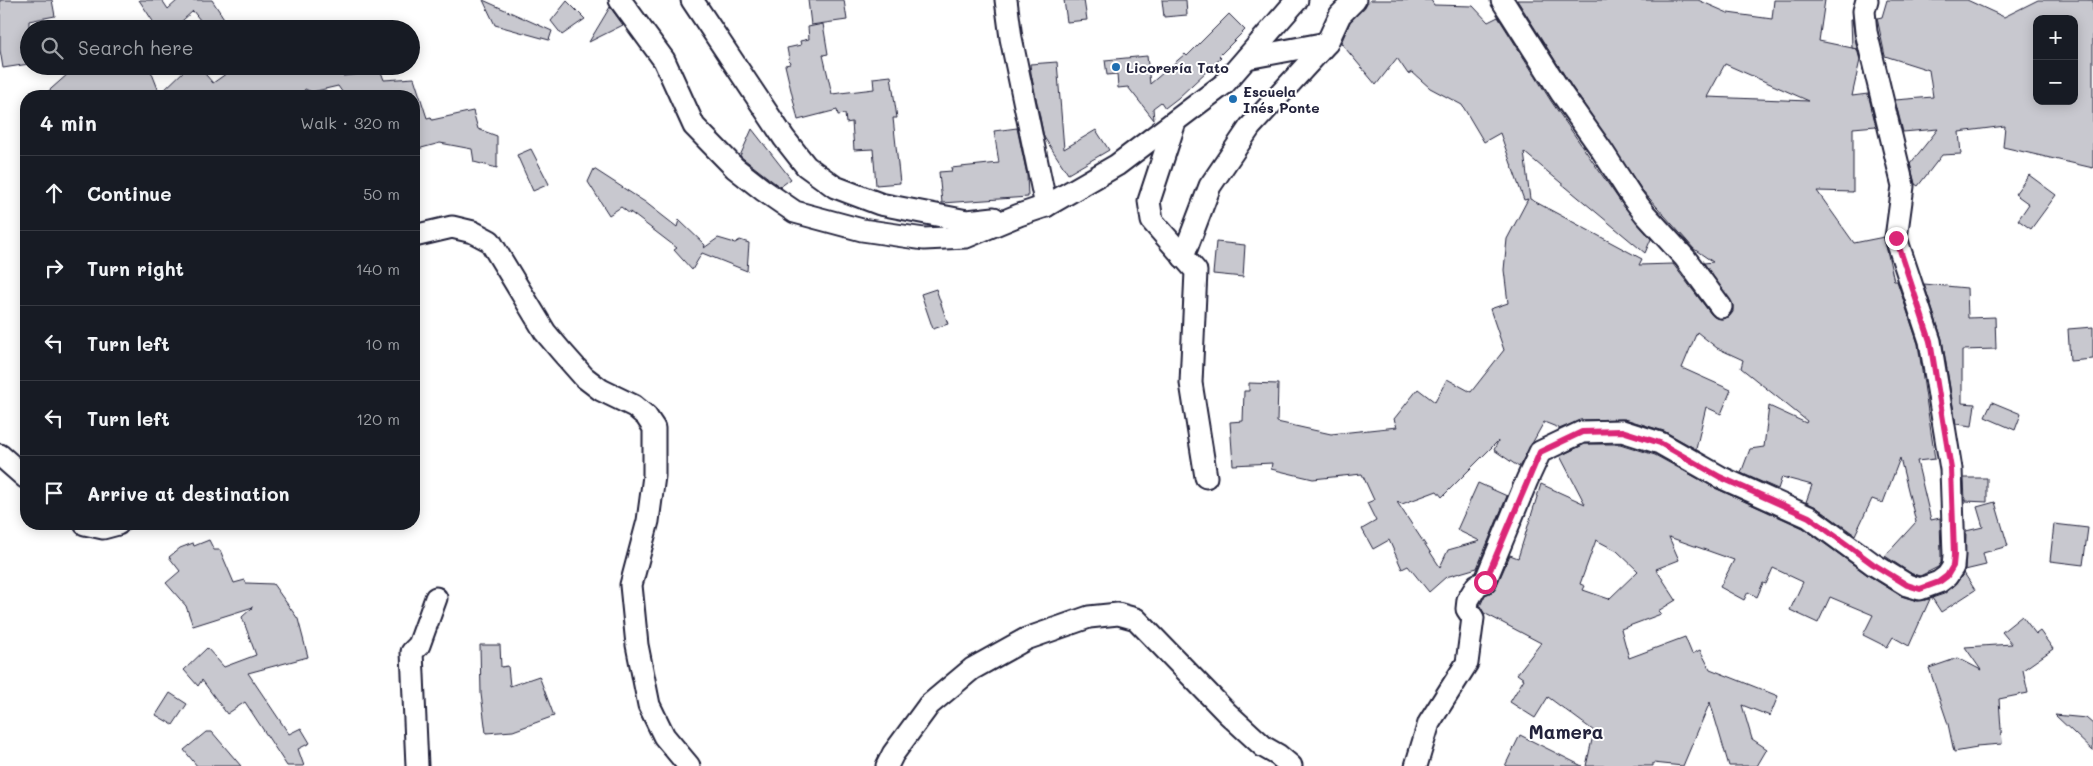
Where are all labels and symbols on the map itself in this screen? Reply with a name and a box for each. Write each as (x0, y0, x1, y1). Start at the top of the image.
place label: Licorería Tato (1126, 58, 1229, 77)
marker: Licorería Tato (1110, 61, 1122, 73)
place label: Escuela Inés Ponte (1243, 82, 1320, 117)
marker: Escuela Inés Ponte (1227, 93, 1239, 105)
route end (1885, 227, 1908, 250)
route start (1474, 571, 1497, 594)
district label: Mamera (1528, 719, 1604, 744)

